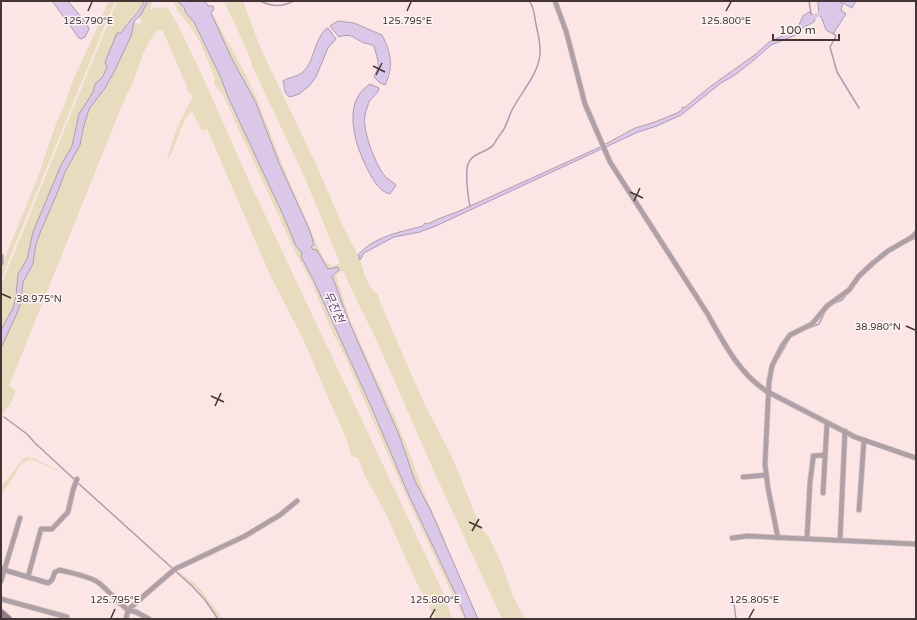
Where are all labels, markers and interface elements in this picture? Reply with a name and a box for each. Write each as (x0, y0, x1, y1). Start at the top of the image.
text: 125.790°E (63, 15, 113, 27)
text: 125.795°E (382, 15, 432, 27)
text: 125.800°E (701, 15, 751, 27)
scale bar (773, 16, 839, 42)
text: 100 m (779, 23, 816, 37)
water label: 무진천 (321, 289, 348, 327)
text: 38.975°N (16, 293, 62, 305)
text: 38.980°N (855, 321, 901, 333)
text: 125.795°E (90, 594, 140, 606)
text: 125.800°E (410, 594, 460, 606)
text: 125.805°E (729, 594, 779, 606)

